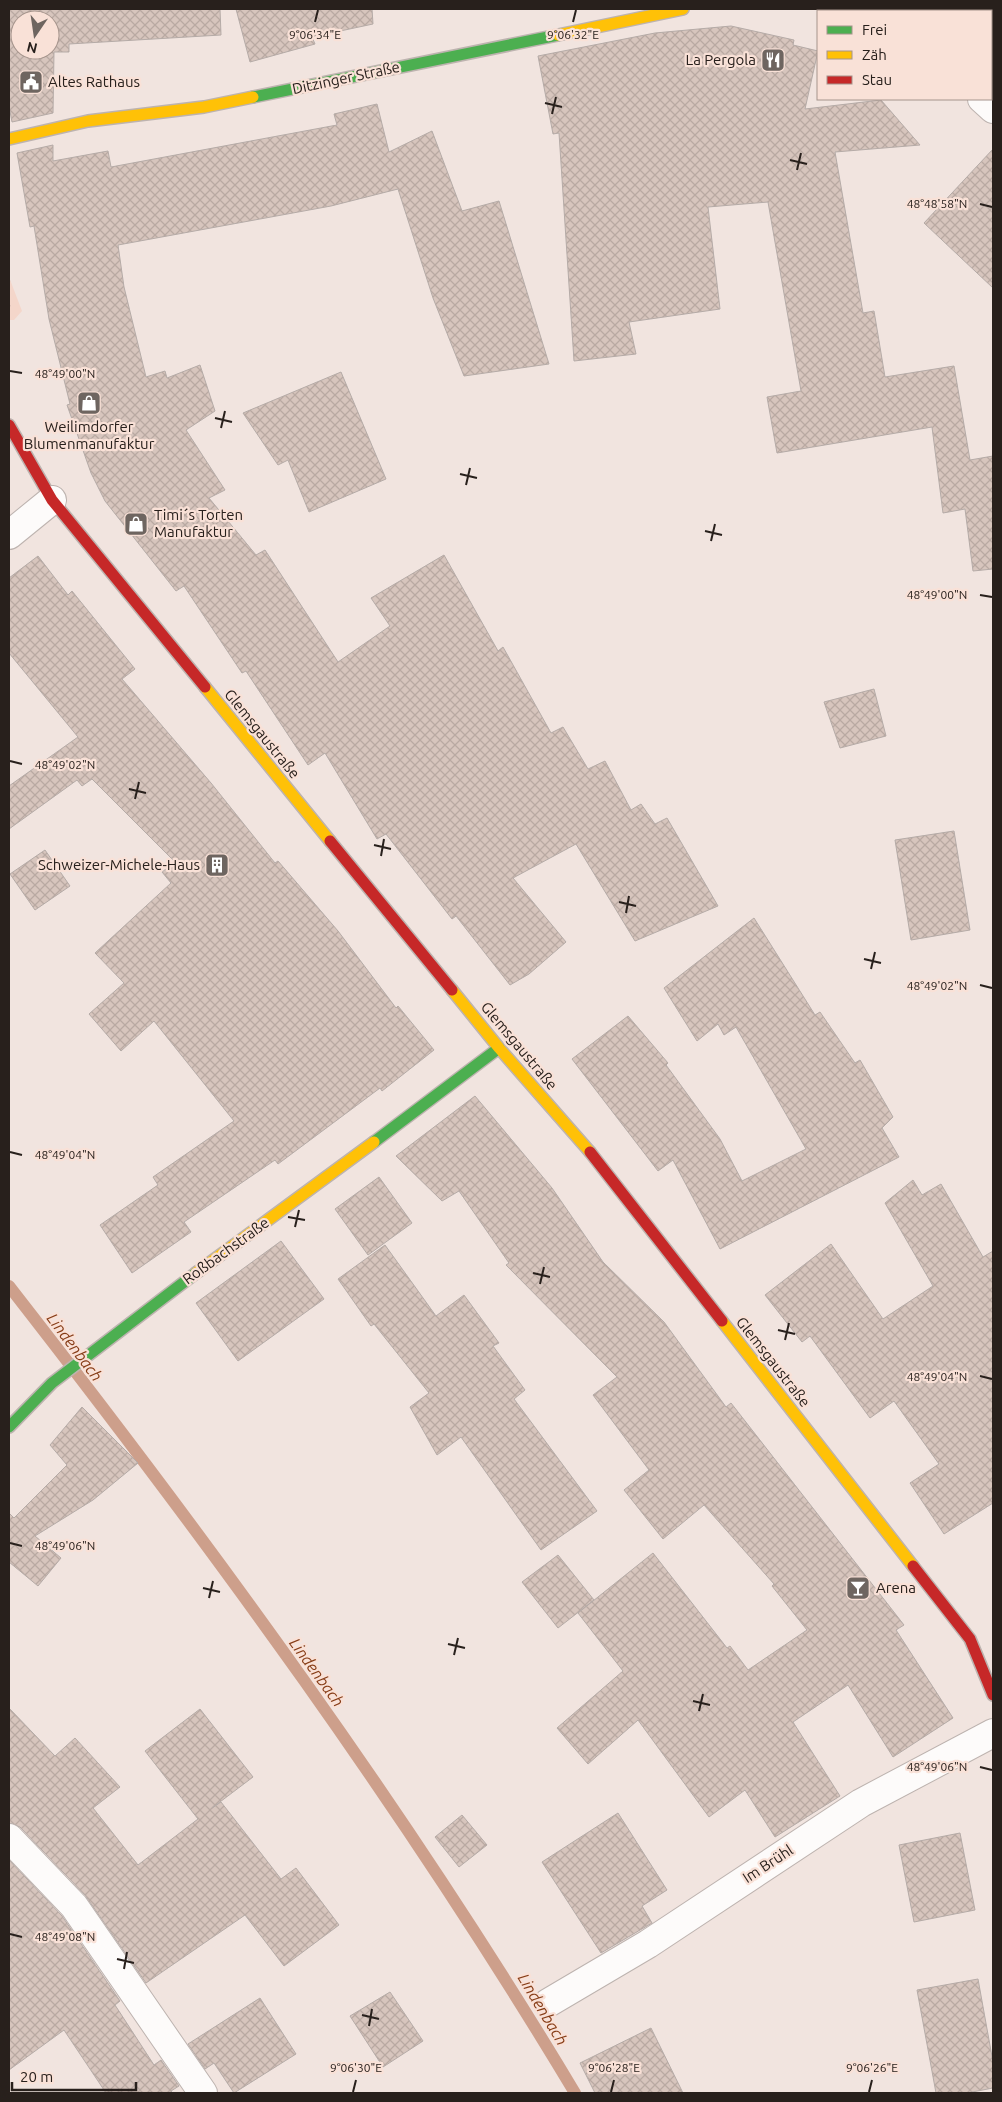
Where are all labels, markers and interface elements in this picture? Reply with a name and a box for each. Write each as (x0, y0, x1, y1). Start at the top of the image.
north arrow (10, 10, 60, 60)
legend (817, 10, 992, 100)
text: Frei (862, 21, 887, 38)
text: 9°06'34"E (289, 28, 341, 41)
text: 9°06'32"E (547, 28, 599, 41)
text: N (25, 39, 39, 57)
text: Zäh (862, 46, 887, 63)
restaurant icon: La Pergola (760, 47, 786, 73)
place label: La Pergola (686, 51, 756, 68)
street label: Ditzinger Straße (290, 58, 401, 97)
public building icon: Altes Rathaus (18, 69, 44, 95)
text: Stau (862, 71, 892, 88)
place label: Altes Rathaus (48, 73, 140, 90)
text: 48°48'58"N (907, 197, 967, 210)
text: 48°49'00"N (35, 367, 95, 380)
shop icon: Weilimdorfer Blumenmanufaktur (76, 390, 102, 416)
place label: Weilimdorfer Blumenmanufaktur (24, 418, 155, 452)
place label: Timi´s Torten Manufaktur (154, 506, 243, 540)
shop icon: Timi´s Torten Manufaktur (123, 511, 149, 537)
text: 48°49'00"N (907, 588, 967, 601)
street label: Glemsgaustraße (221, 686, 303, 782)
text: 48°49'02"N (35, 758, 95, 771)
building icon: Schweizer-Michele-Haus (204, 852, 230, 878)
place label: Schweizer-Michele-Haus (38, 856, 200, 873)
text: 48°49'02"N (907, 979, 967, 992)
street label: Glemsgaustraße (478, 998, 561, 1093)
text: 48°49'04"N (35, 1148, 95, 1161)
street label: Roßbachstraße (179, 1214, 272, 1288)
water label: Lindenbach (44, 1309, 106, 1385)
street label: Glemsgaustraße (733, 1313, 814, 1410)
text: 48°49'04"N (907, 1370, 967, 1383)
text: 48°49'06"N (35, 1539, 95, 1552)
bar icon: Arena (845, 1575, 871, 1601)
place label: Arena (876, 1579, 916, 1596)
water label: Lindenbach (286, 1634, 348, 1710)
text: 48°49'06"N (907, 1760, 967, 1773)
street label: Im Brühl (739, 1841, 796, 1886)
text: 48°49'08"N (35, 1930, 95, 1943)
water label: Lindenbach (515, 1970, 571, 2048)
scale bar (12, 2060, 136, 2092)
text: 9°06'30"E (330, 2061, 382, 2074)
text: 9°06'28"E (588, 2061, 640, 2074)
text: 9°06'26"E (846, 2061, 898, 2074)
text: 20 m (20, 2068, 53, 2085)

